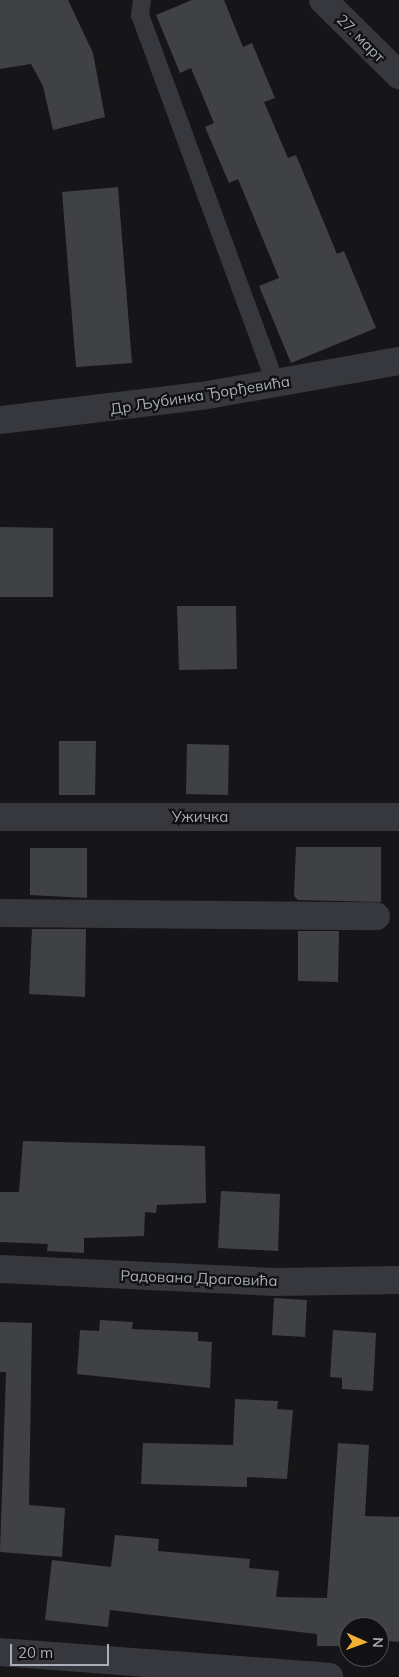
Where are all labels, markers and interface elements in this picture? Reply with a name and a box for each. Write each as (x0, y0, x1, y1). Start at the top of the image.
street label: 27. март (333, 10, 389, 66)
street label: Др Љубинка Ђорђевића (109, 372, 291, 418)
street label: Ужичка (172, 808, 228, 826)
street label: Радована Драговића (120, 1266, 278, 1290)
north arrow (339, 1617, 389, 1667)
scale bar (12, 1634, 111, 1666)
text: N (369, 1637, 387, 1648)
text: 20 m (18, 1643, 53, 1662)

